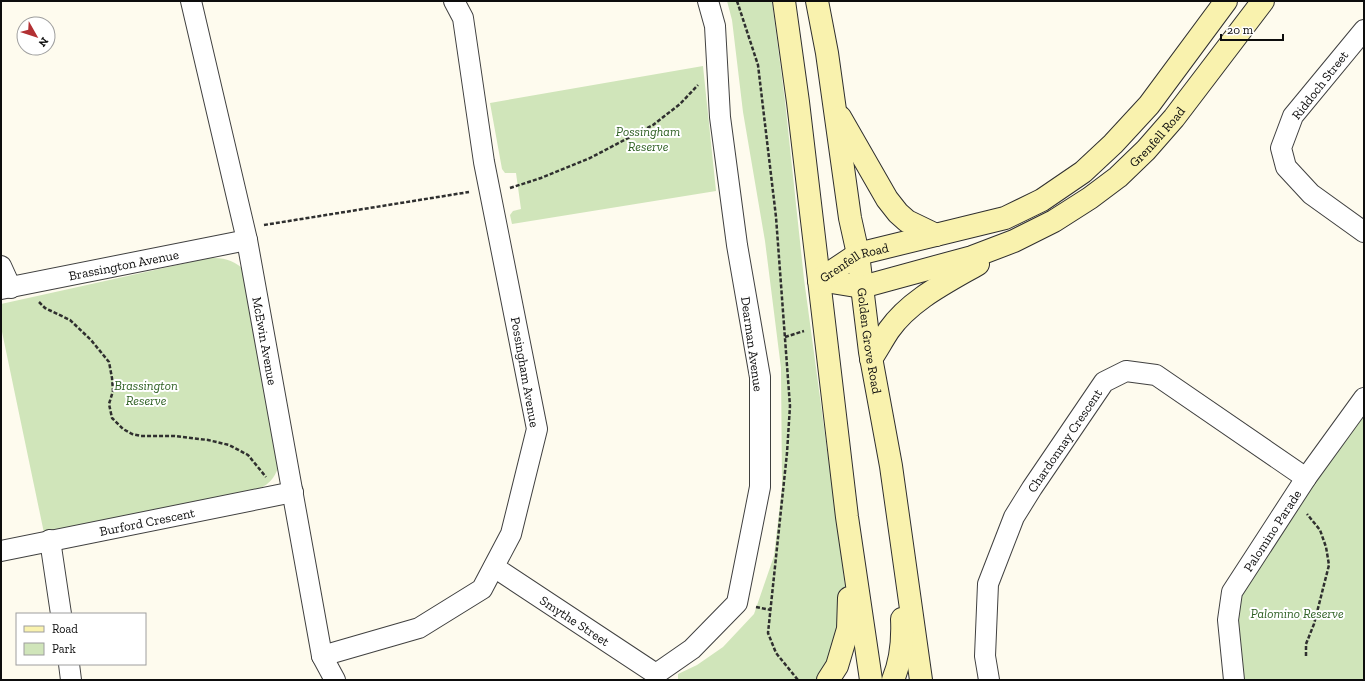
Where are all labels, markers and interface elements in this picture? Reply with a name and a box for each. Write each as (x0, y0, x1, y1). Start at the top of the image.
north arrow (16, 16, 56, 56)
scale bar (1221, 16, 1283, 42)
text: 20 m (1227, 23, 1254, 37)
text: N (35, 35, 51, 50)
street label: Riddoch Street (1289, 48, 1352, 122)
street label: Grenfell Road (1126, 103, 1188, 170)
park label: Possingham Reserve (616, 124, 680, 154)
street label: Grenfell Road (816, 239, 890, 285)
street label: Brassington Avenue (67, 246, 180, 283)
street label: Golden Grove Road (855, 287, 885, 395)
street label: McEwin Avenue (250, 296, 281, 386)
street label: Dearman Avenue (738, 296, 766, 392)
street label: Possingham Avenue (508, 316, 542, 428)
park label: Brassington Reserve (114, 378, 178, 408)
street label: Chardonnay Crescent (1024, 386, 1105, 495)
street label: Palomino Parade (1240, 487, 1304, 574)
street label: Burford Crescent (98, 504, 196, 538)
street label: Smythe Street (537, 592, 613, 649)
park label: Palomino Reserve (1250, 606, 1344, 621)
legend (16, 613, 146, 665)
text: Road (52, 622, 78, 636)
text: Park (52, 642, 77, 656)

